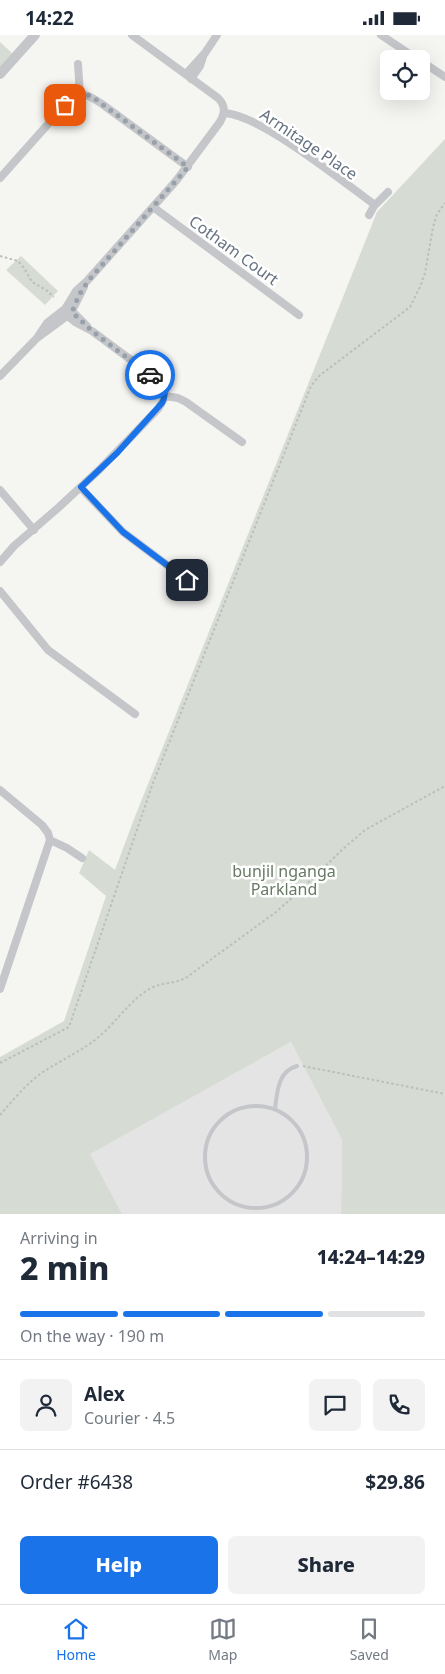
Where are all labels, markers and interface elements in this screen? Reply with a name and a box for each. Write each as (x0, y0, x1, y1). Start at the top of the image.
text: 14:22 (25, 5, 74, 31)
map controls (380, 50, 430, 100)
button: locate (380, 50, 430, 100)
pin (44, 84, 86, 126)
icon: bag (51, 91, 79, 119)
street label: Armitage Place (256, 103, 362, 185)
street label: Cotham Court (185, 210, 283, 290)
courier (125, 350, 175, 400)
icon: car (136, 361, 164, 389)
pin (166, 559, 208, 601)
icon: home (173, 566, 201, 594)
park label: bunjil nganga Parkland (232, 860, 336, 900)
text: Arriving in (20, 1227, 98, 1249)
text: 14:24–14:29 (317, 1244, 425, 1270)
text: 2 min (20, 1246, 109, 1289)
text: On the way · 190 m (20, 1325, 164, 1347)
button: person (20, 1379, 72, 1431)
button: chat (309, 1379, 361, 1431)
button: phone (373, 1379, 425, 1431)
text: Alex (84, 1381, 125, 1407)
text: Courier · 4.5 (84, 1407, 175, 1429)
text: Order #6438 (20, 1469, 133, 1495)
text: $29.86 (365, 1469, 425, 1495)
button: Help (20, 1536, 218, 1594)
button: Share (228, 1536, 425, 1594)
tab: Home (56, 1615, 96, 1664)
tab: Map (208, 1615, 237, 1664)
tab: Saved (350, 1615, 389, 1664)

